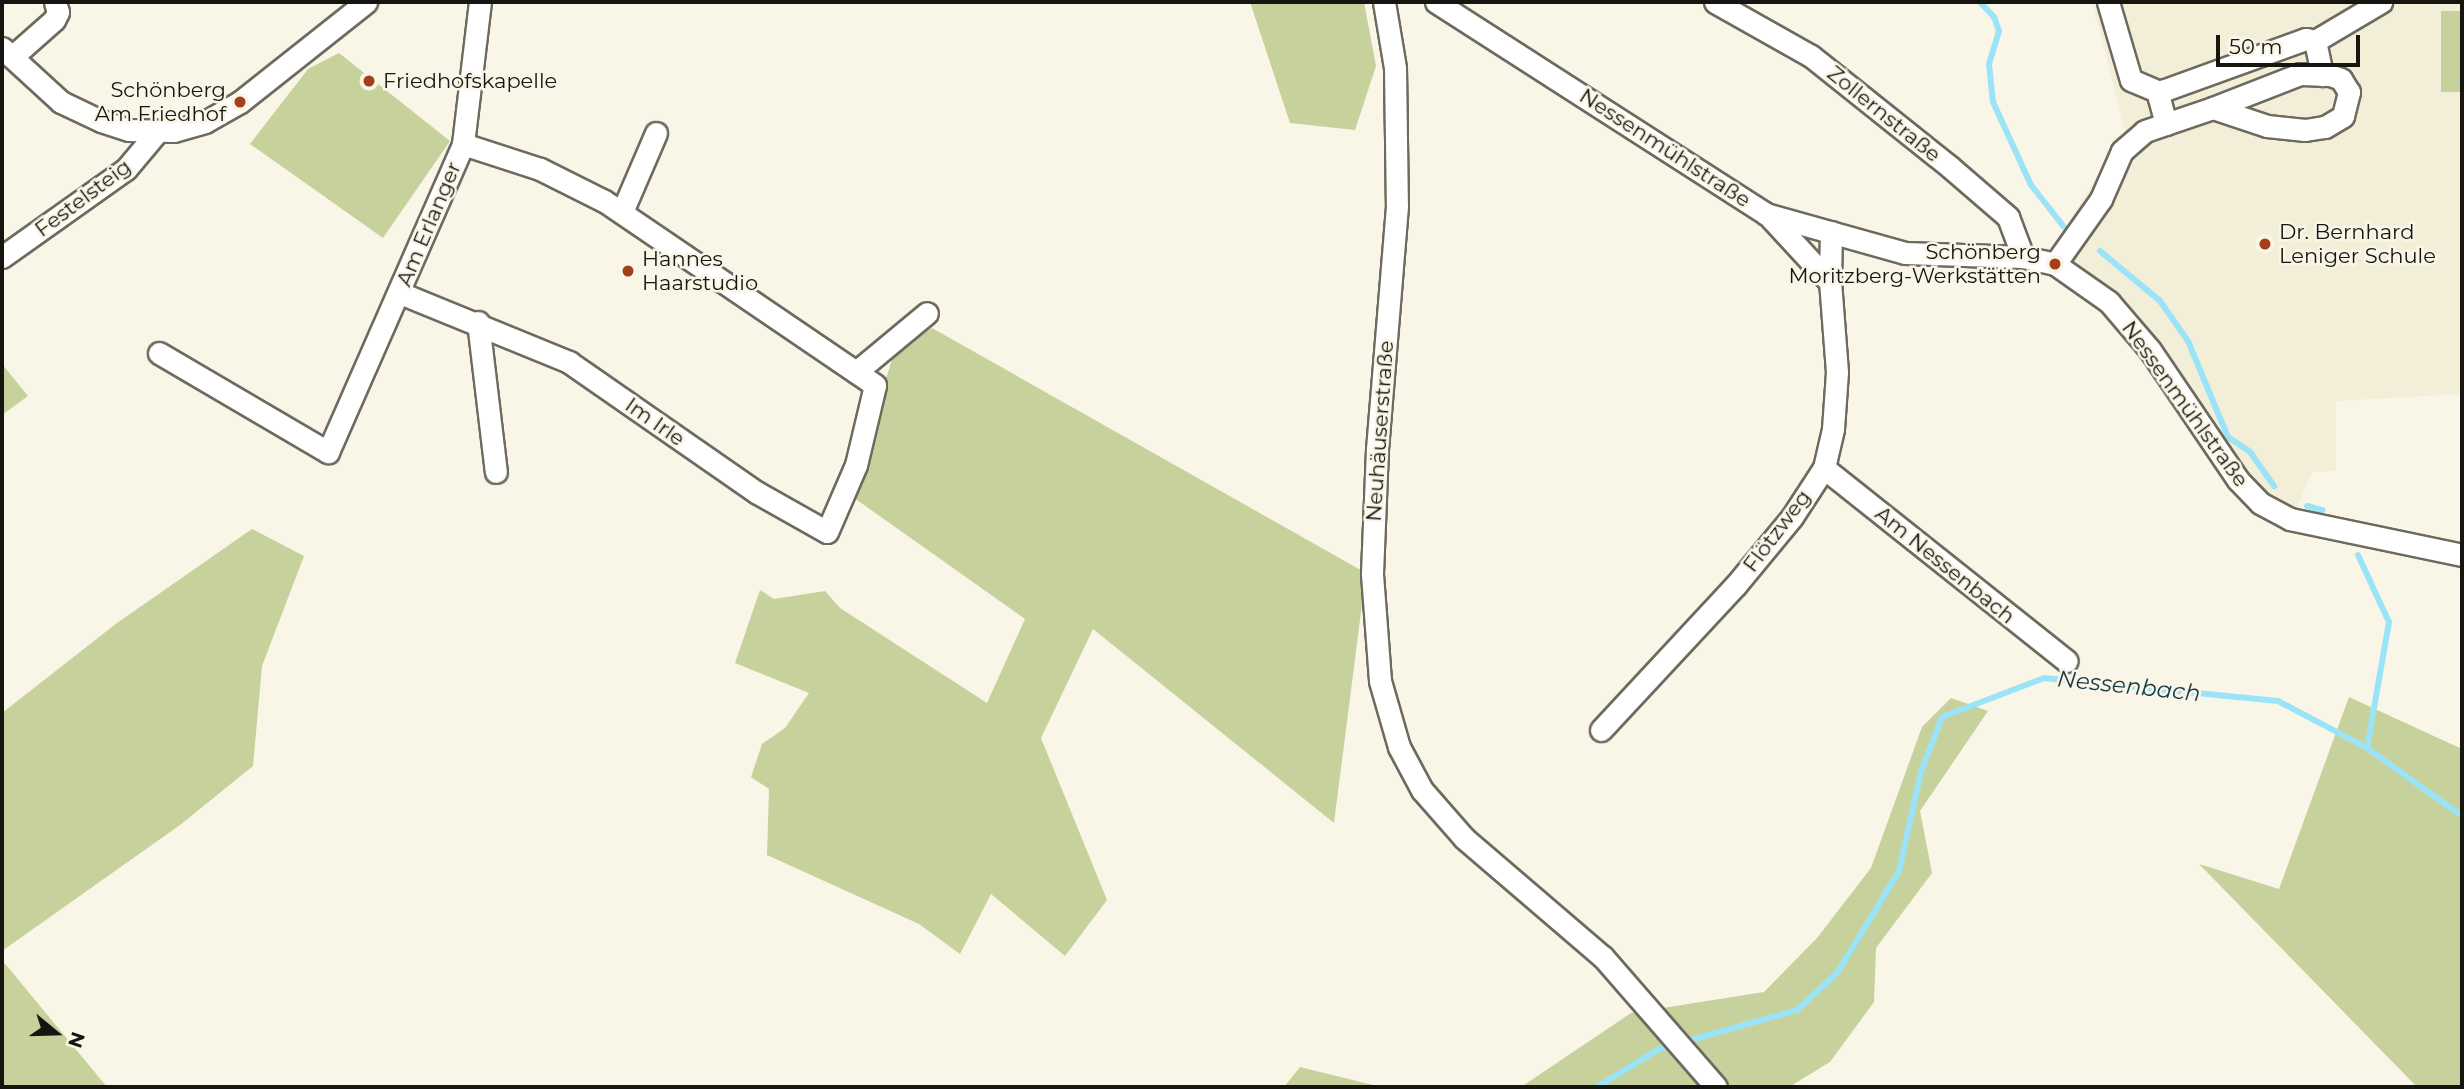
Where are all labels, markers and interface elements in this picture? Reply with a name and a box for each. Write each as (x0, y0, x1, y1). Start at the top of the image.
scale bar (2219, 21, 2362, 65)
text: 50 m (2229, 34, 2283, 59)
street label: Zollernstraße (1822, 61, 1946, 167)
place label: Friedhofskapelle (383, 68, 557, 94)
marker: Friedhofskapelle (361, 73, 377, 89)
place label: Schönberg Am Friedhof (95, 77, 226, 127)
street label: Nessenmühlstraße (1575, 83, 1755, 213)
marker: Schönberg Am Friedhof (232, 94, 248, 110)
street label: Festelsteig (30, 154, 136, 242)
street label: Am Erlanger (391, 158, 467, 290)
place label: Dr. Bernhard Leniger Schule (2279, 219, 2436, 269)
marker: Dr. Bernhard Leniger Schule (2257, 236, 2273, 252)
place label: Schönberg Moritzberg-Werkstätten (1788, 239, 2041, 289)
place label: Hannes Haarstudio (642, 246, 758, 296)
marker: Schönberg Moritzberg-Werkstätten (2047, 256, 2063, 272)
marker: Hannes Haarstudio (620, 263, 636, 279)
street label: Nessenmühlstraße (2116, 316, 2254, 492)
street label: Neuhäuserstraße (1361, 340, 1399, 522)
street label: Im Irle (620, 392, 690, 452)
street label: Flötzweg (1738, 485, 1816, 577)
street label: Am Nessenbach (1870, 501, 2020, 629)
water label: Nessenbach (2056, 665, 2202, 707)
north arrow (21, 998, 91, 1068)
text: N (63, 1029, 90, 1051)

